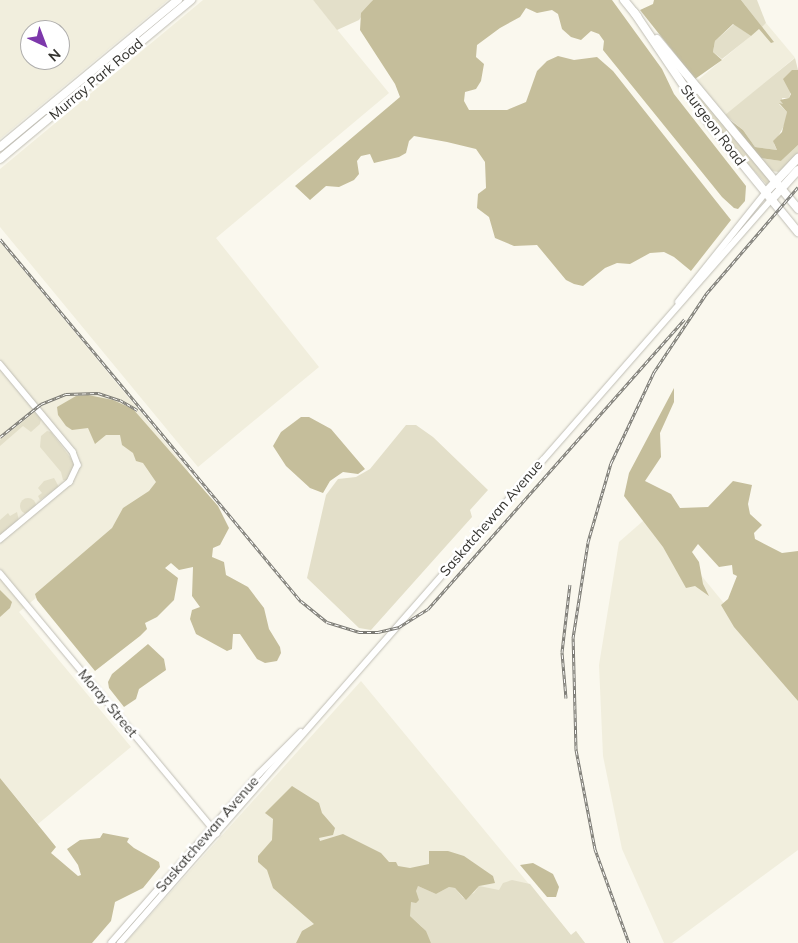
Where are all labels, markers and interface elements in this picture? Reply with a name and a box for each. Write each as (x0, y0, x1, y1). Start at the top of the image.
north arrow (20, 20, 70, 70)
street label: Murray Park Road (46, 35, 146, 123)
text: N (45, 45, 65, 65)
street label: Sturgeon Road (677, 81, 749, 169)
street label: Saskatchewan Avenue (436, 457, 546, 579)
street label: Moray Street (75, 666, 141, 740)
street label: Saskatchewan Avenue (152, 773, 262, 895)

